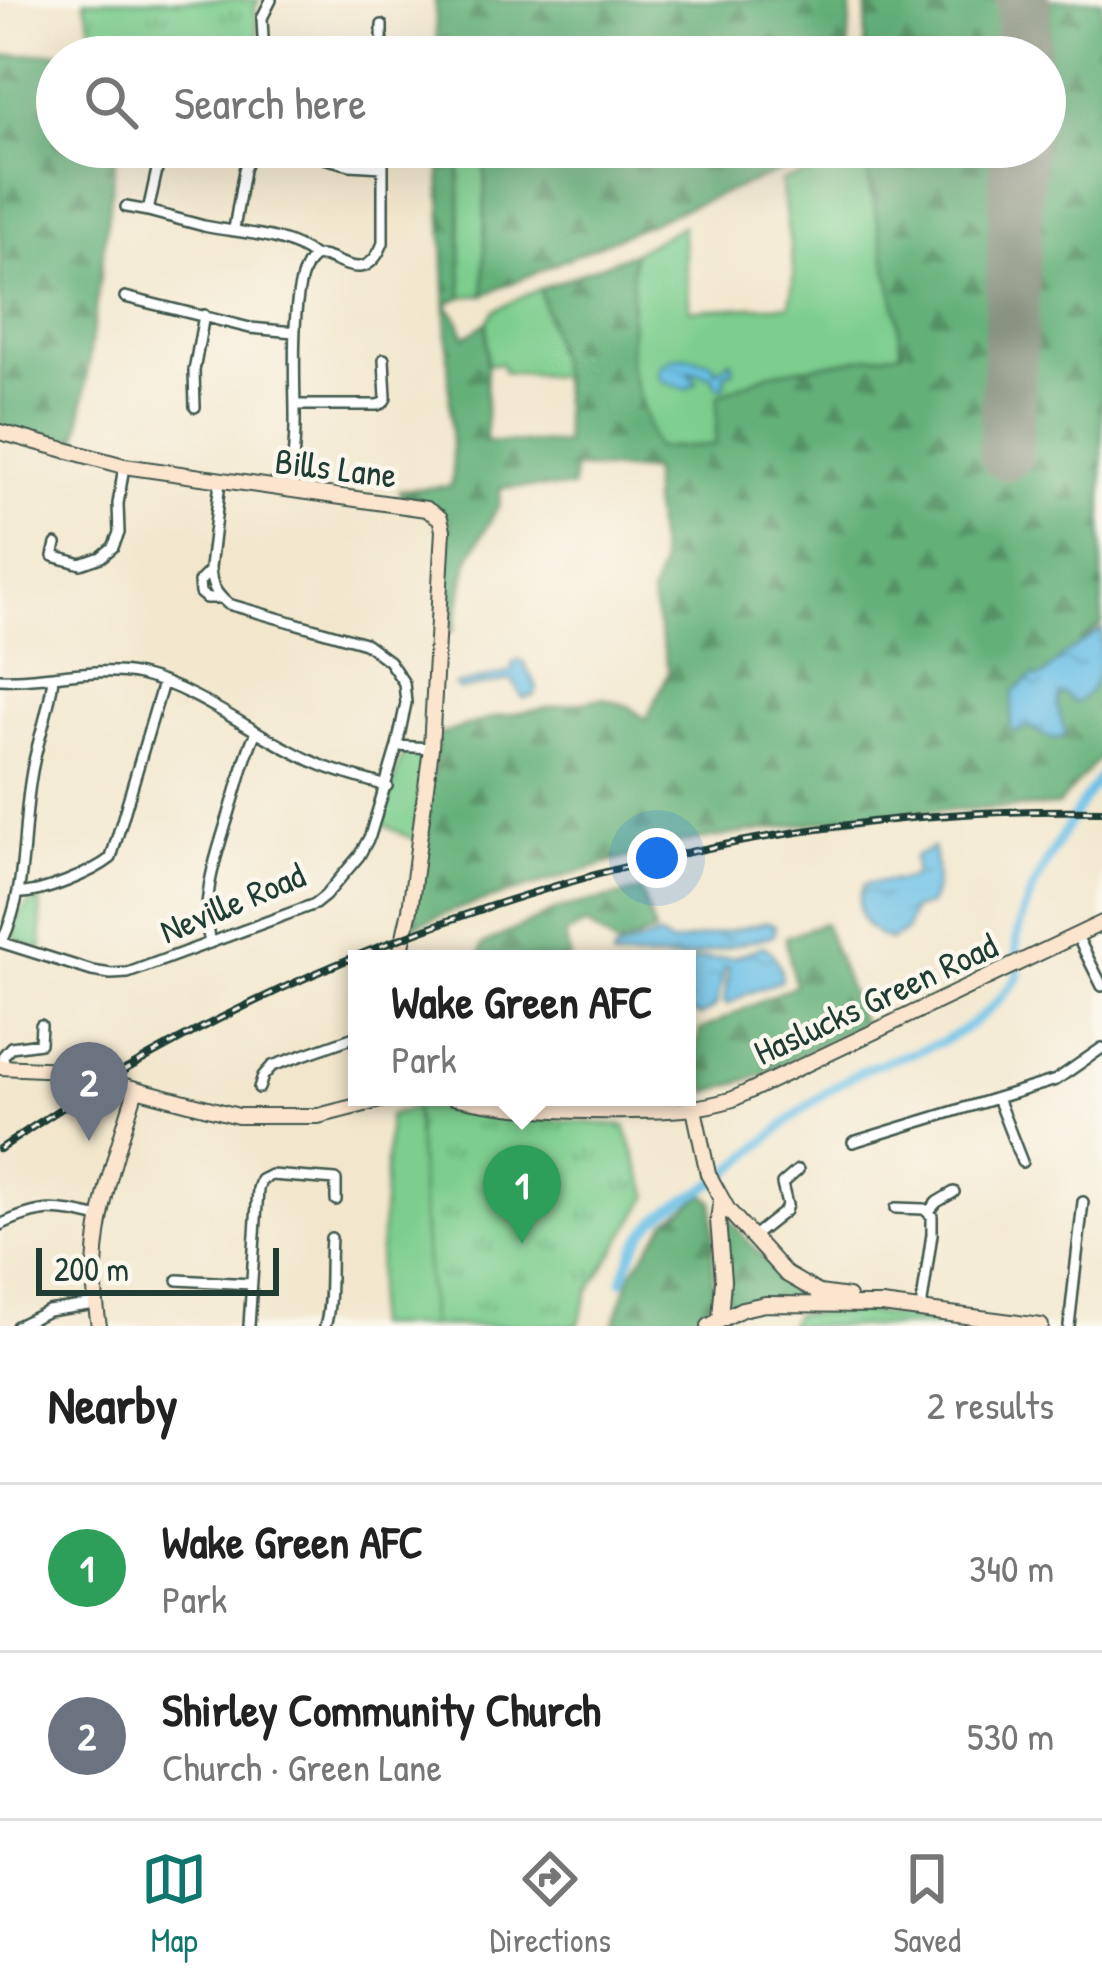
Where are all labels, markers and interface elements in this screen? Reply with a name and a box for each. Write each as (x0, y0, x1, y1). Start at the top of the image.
search box (36, 36, 1066, 168)
icon: search (78, 69, 144, 135)
text: Search here (174, 72, 366, 133)
street label: Bills Lane (272, 435, 400, 499)
your location (627, 828, 687, 888)
street label: Neville Road (152, 850, 312, 954)
street label: Haslucks Green Road (745, 920, 1005, 1076)
popup (348, 950, 696, 1106)
text: Wake Green AFC (391, 971, 653, 1032)
text: Park (391, 1032, 457, 1085)
pin: 2 (50, 1042, 128, 1141)
pin: 1 (483, 1145, 561, 1244)
scale bar (36, 1242, 279, 1295)
text: 200 m (54, 1247, 129, 1291)
text: Nearby (48, 1370, 178, 1439)
text: 2 results (927, 1378, 1054, 1431)
text: Wake Green AFC (162, 1511, 423, 1572)
text: 1 (80, 1541, 94, 1594)
text: 340 m (969, 1541, 1054, 1594)
text: Park (162, 1572, 227, 1625)
text: Shirley Community Church (162, 1679, 601, 1740)
text: 2 (78, 1709, 96, 1762)
text: 530 m (967, 1709, 1054, 1762)
text: Church · Green Lane (162, 1740, 442, 1793)
tab: Map (141, 1846, 207, 1962)
tab: Directions (490, 1846, 611, 1962)
tab: Saved (893, 1846, 961, 1962)

